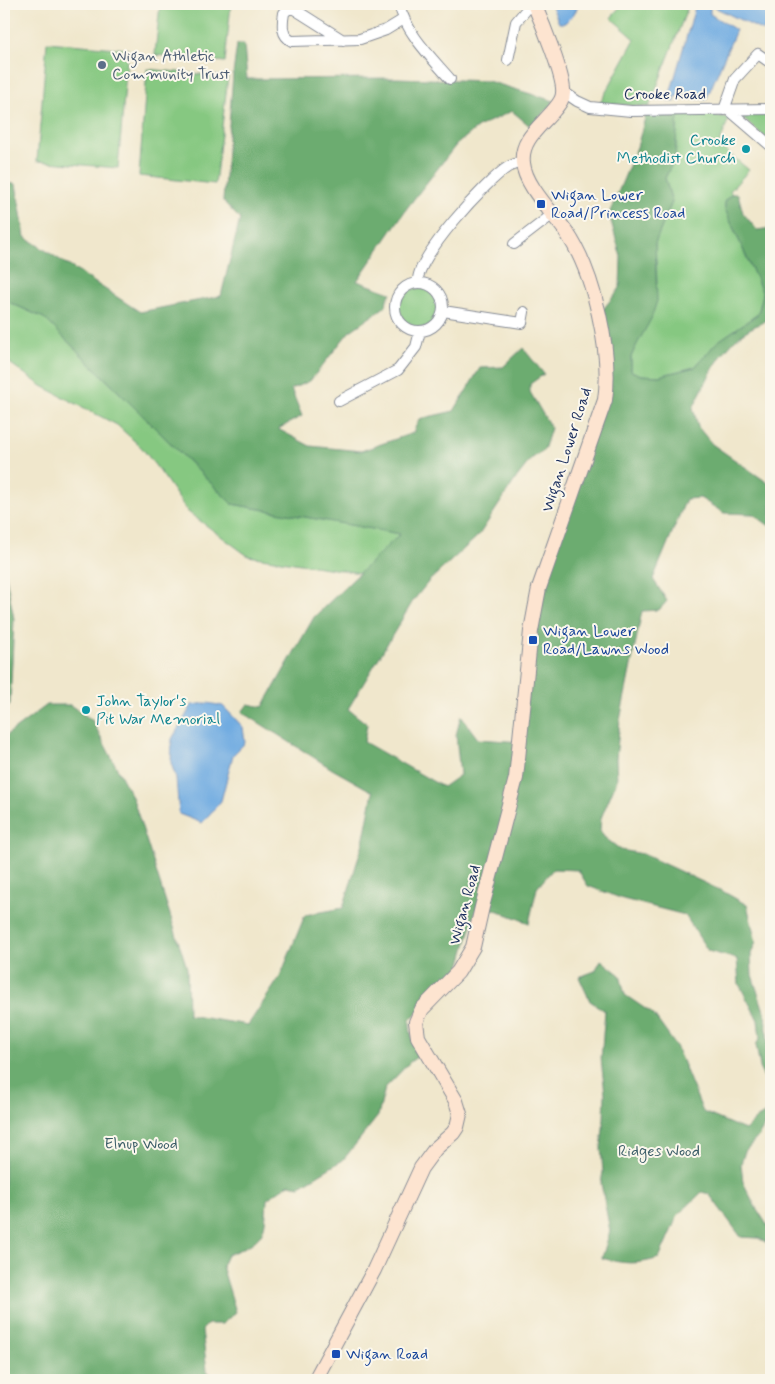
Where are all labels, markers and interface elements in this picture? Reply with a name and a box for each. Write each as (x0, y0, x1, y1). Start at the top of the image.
place label: Wigan Athletic Community Trust (112, 46, 230, 85)
marker: Wigan Athletic Community Trust (96, 59, 108, 71)
street label: Crooke Road (624, 84, 706, 105)
place label: Crooke Methodist Church (617, 130, 736, 169)
marker: Crooke Methodist Church (740, 143, 752, 155)
place label: Wigan Lower Road/Princess Road (551, 185, 685, 224)
marker: Wigan Lower Road/Princess Road (535, 198, 547, 210)
street label: Wigan Lower Road (537, 385, 598, 515)
place label: Wigan Lower Road/Lawns Wood (543, 621, 669, 660)
marker: Wigan Lower Road/Lawns Wood (527, 634, 539, 646)
place label: John Taylor's Pit War Memorial (96, 691, 220, 730)
marker: John Taylor's Pit War Memorial (80, 704, 92, 716)
street label: Wigan Road (444, 863, 487, 948)
park label: Elnup Wood (104, 1134, 178, 1155)
park label: Ridges Wood (618, 1141, 700, 1163)
place label: Wigan Road (346, 1344, 428, 1366)
marker: Wigan Road (330, 1348, 342, 1360)

